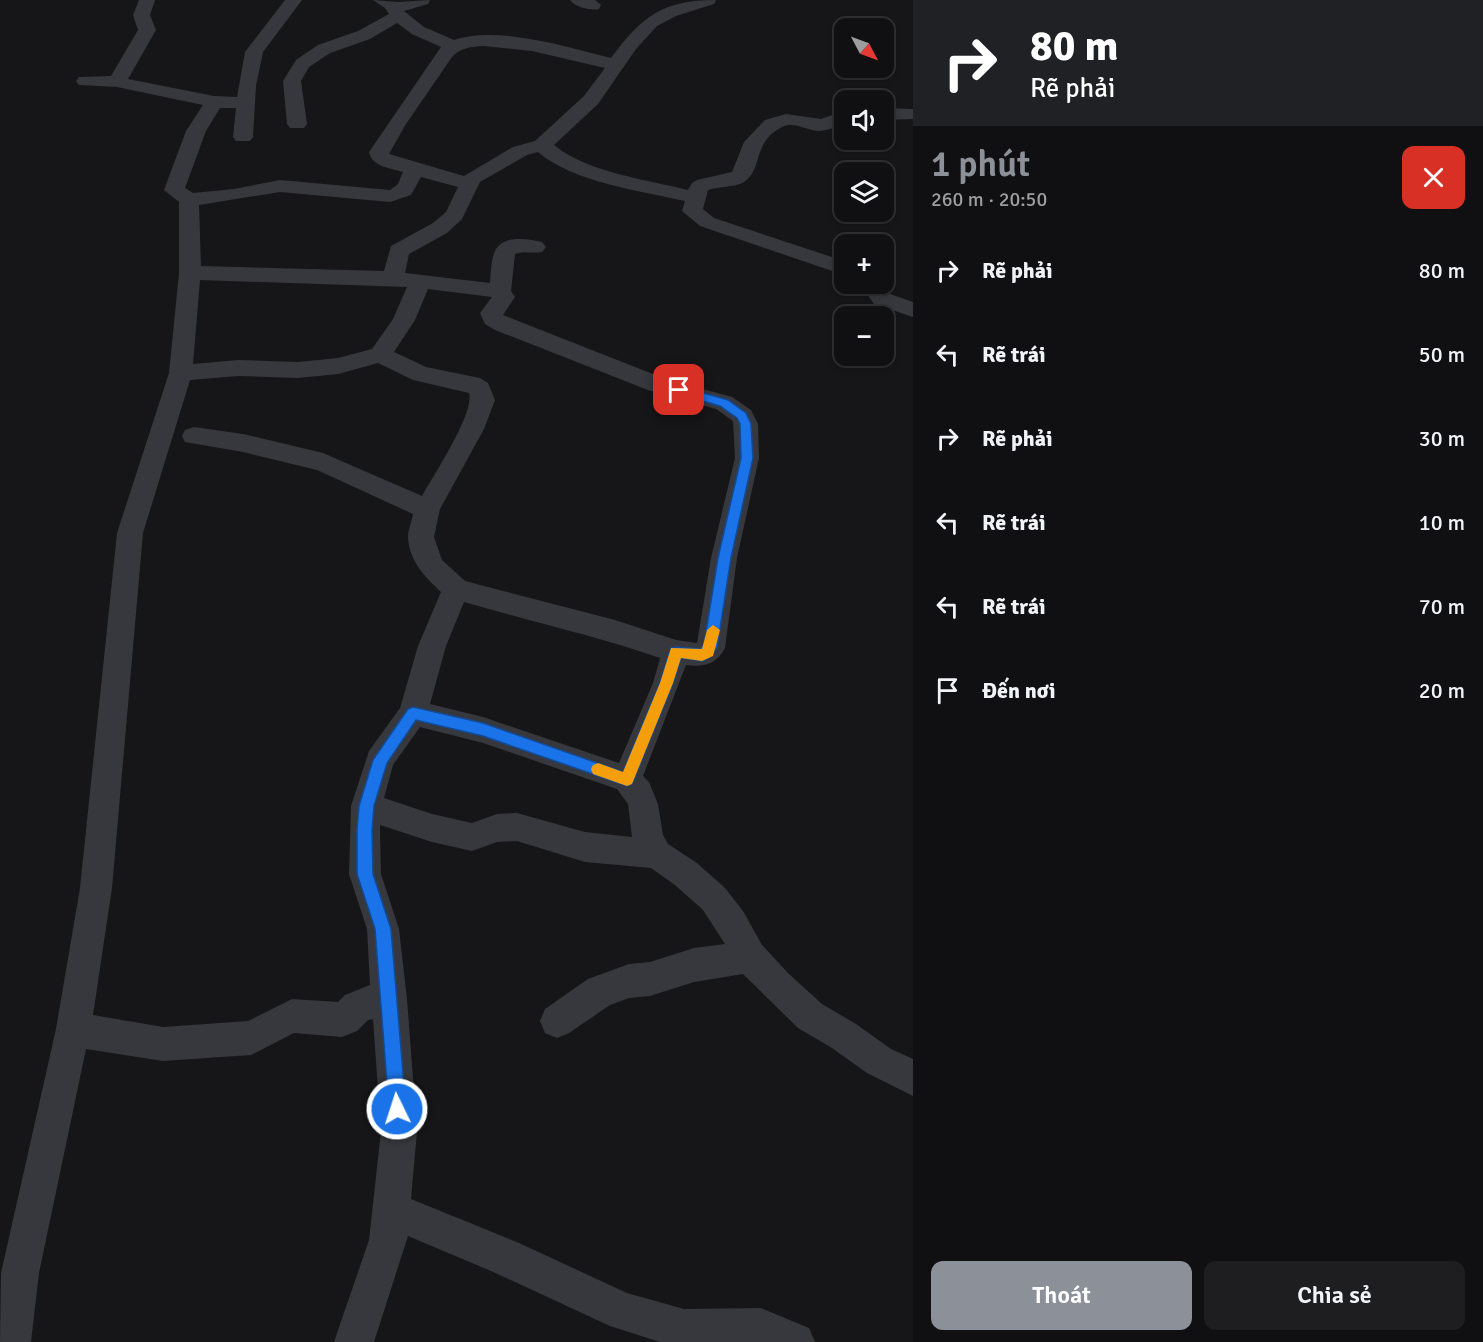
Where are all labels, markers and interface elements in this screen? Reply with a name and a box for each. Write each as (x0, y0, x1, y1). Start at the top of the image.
north arrow (834, 18, 894, 78)
map controls (834, 18, 894, 366)
text: 80 m (1030, 21, 1119, 72)
icon: right (931, 24, 1009, 102)
text: Rẽ phải (1030, 72, 1115, 105)
button: sound (834, 90, 894, 150)
text: 1 phút (931, 142, 1030, 187)
button: close (1402, 146, 1465, 209)
button: layers (834, 162, 894, 222)
text: 260 m · 20:50 (931, 187, 1047, 212)
button: + (834, 234, 894, 294)
icon: right (931, 254, 964, 287)
text: Rẽ phải (982, 257, 1053, 284)
text: 80 m (1419, 257, 1465, 284)
button: − (834, 306, 894, 366)
icon: left (931, 338, 964, 371)
text: Rẽ trái (982, 341, 1046, 368)
text: 50 m (1419, 341, 1465, 368)
pin (653, 364, 704, 415)
icon: arrive (662, 373, 695, 406)
icon: right (931, 422, 964, 455)
text: Rẽ phải (982, 425, 1053, 452)
text: 30 m (1419, 425, 1465, 452)
icon: left (931, 506, 964, 539)
text: Rẽ trái (982, 509, 1046, 536)
text: 10 m (1419, 509, 1465, 536)
icon: left (931, 590, 964, 623)
text: Rẽ trái (982, 593, 1046, 620)
text: 70 m (1419, 593, 1465, 620)
icon: arrive (931, 674, 964, 707)
text: Đến nơi (982, 677, 1056, 704)
text: 20 m (1419, 677, 1465, 704)
position arrow (365, 1077, 429, 1141)
button: Thoát (931, 1261, 1192, 1330)
button: Chia sẻ (1204, 1261, 1465, 1330)

